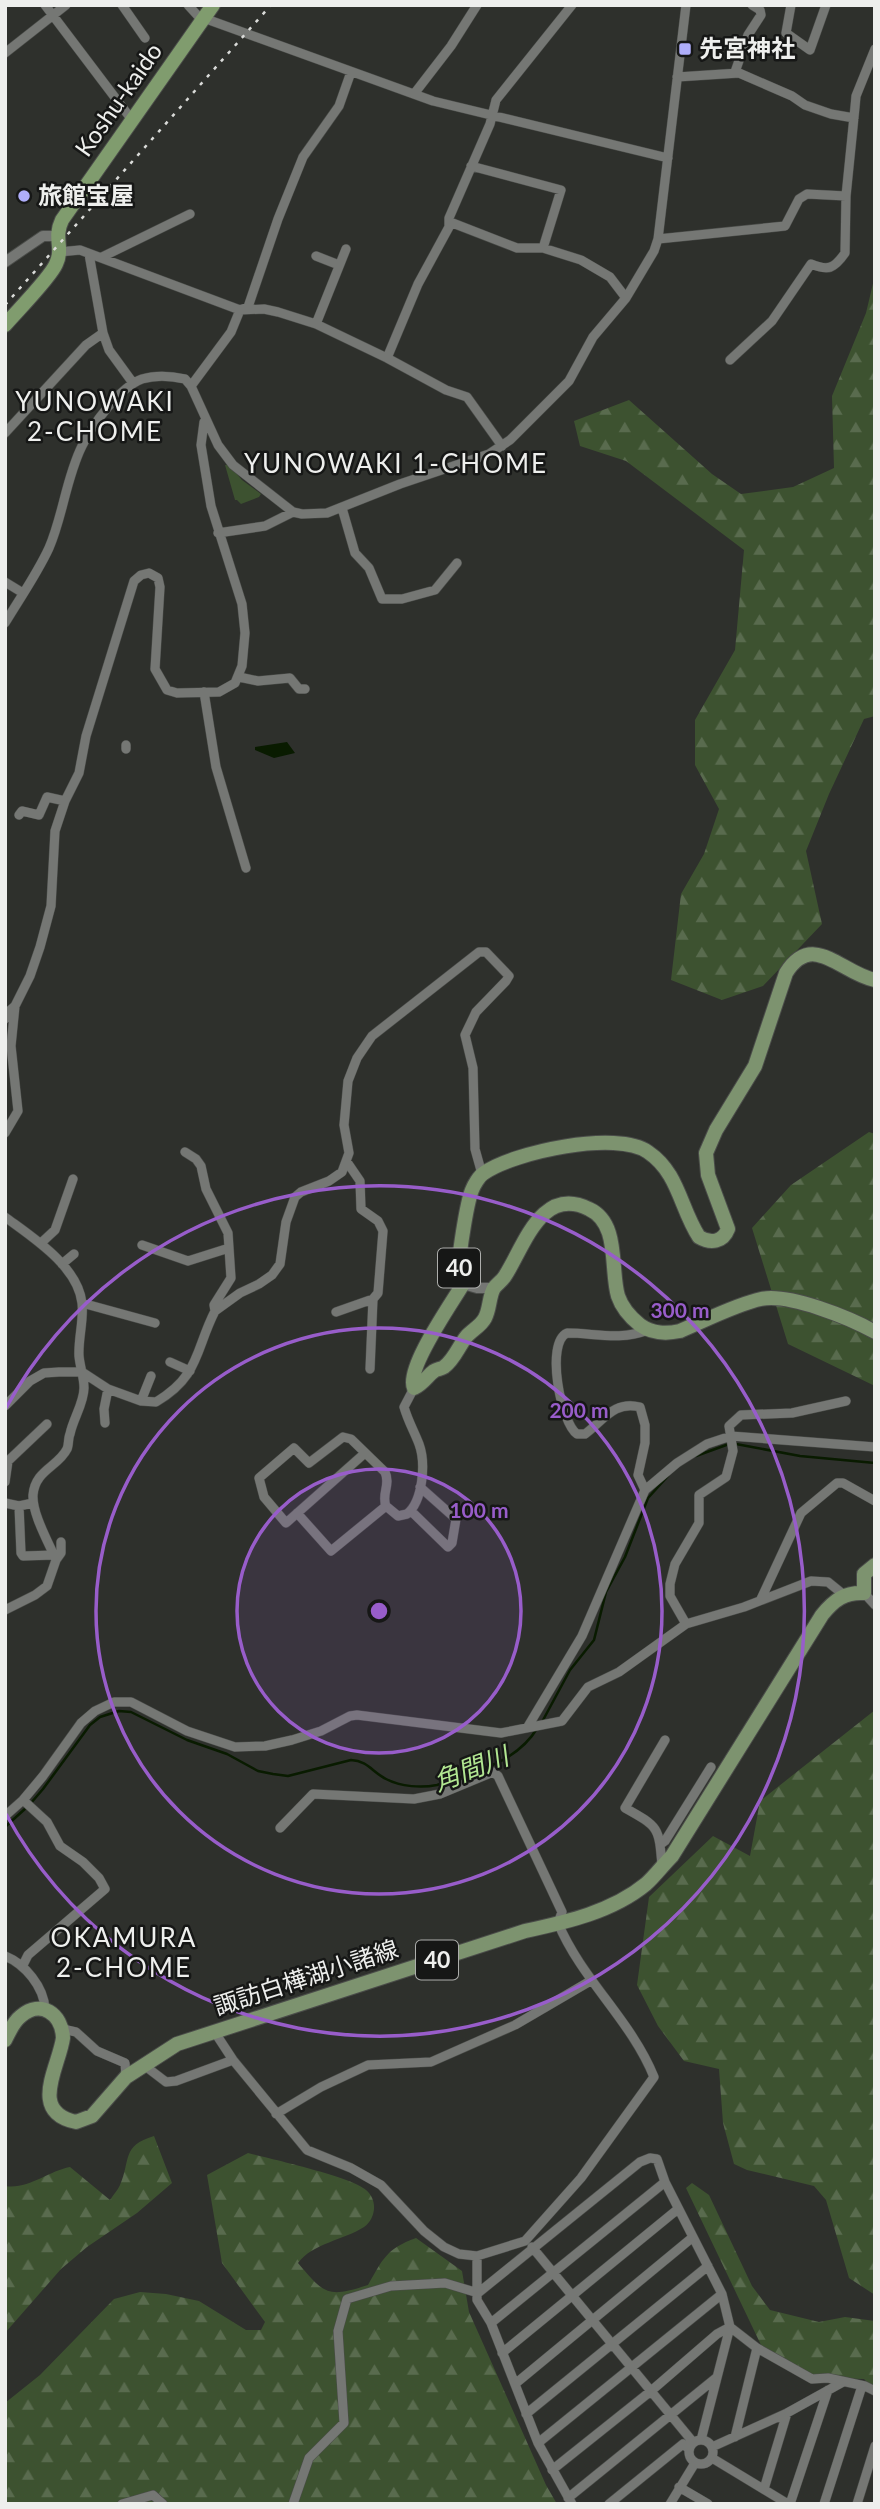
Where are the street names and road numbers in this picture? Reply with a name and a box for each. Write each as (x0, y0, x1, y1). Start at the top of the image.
street label: Koshu-kaido (68, 37, 167, 161)
road number: 40 (438, 1248, 480, 1288)
street label: 諏訪白樺湖小諸線 (210, 1933, 401, 2020)
road number: 40 (416, 1940, 458, 1980)

